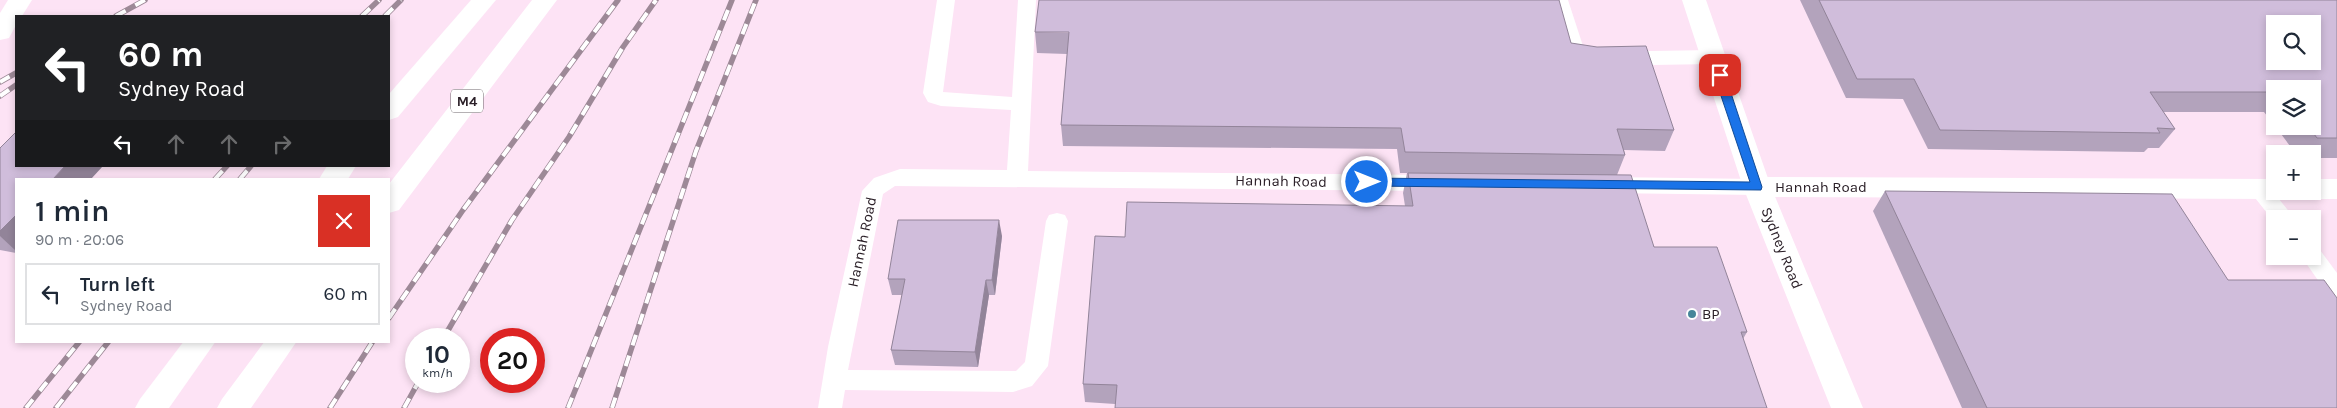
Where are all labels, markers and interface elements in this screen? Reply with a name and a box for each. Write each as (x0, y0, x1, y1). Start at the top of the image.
map controls (2266, 15, 2321, 265)
button: search (2266, 15, 2321, 70)
text: 60 m (118, 34, 203, 75)
icon: left (35, 35, 100, 100)
pin (1699, 54, 1741, 96)
icon: arrive (1706, 61, 1734, 89)
text: Sydney Road (118, 76, 245, 102)
button: layers (2266, 80, 2321, 135)
road number: M4 (451, 90, 483, 112)
icon: left (109, 130, 137, 158)
icon: ahead (162, 130, 190, 158)
icon: ahead (215, 130, 243, 158)
icon: right (268, 130, 296, 158)
button: + (2266, 145, 2321, 200)
position arrow (1340, 155, 1392, 207)
street label: Hannah Road (1235, 171, 1327, 191)
street label: Hannah Road (1775, 178, 1867, 196)
text: 1 min (35, 193, 109, 229)
button: close (318, 195, 370, 247)
street label: Hannah Road (844, 195, 880, 289)
street label: Sydney Road (1757, 204, 1807, 292)
button: − (2266, 210, 2321, 265)
text: 90 m · 20:06 (35, 230, 124, 249)
text: Turn left (80, 274, 155, 296)
icon: left (37, 280, 65, 308)
text: 60 m (324, 283, 368, 305)
text: Sydney Road (80, 296, 173, 315)
place label: BP (1702, 305, 1720, 323)
marker: BP (1686, 308, 1698, 320)
speed limit sign: 20 (480, 328, 545, 393)
text: 10 (425, 340, 450, 369)
text: km/h (422, 366, 453, 380)

